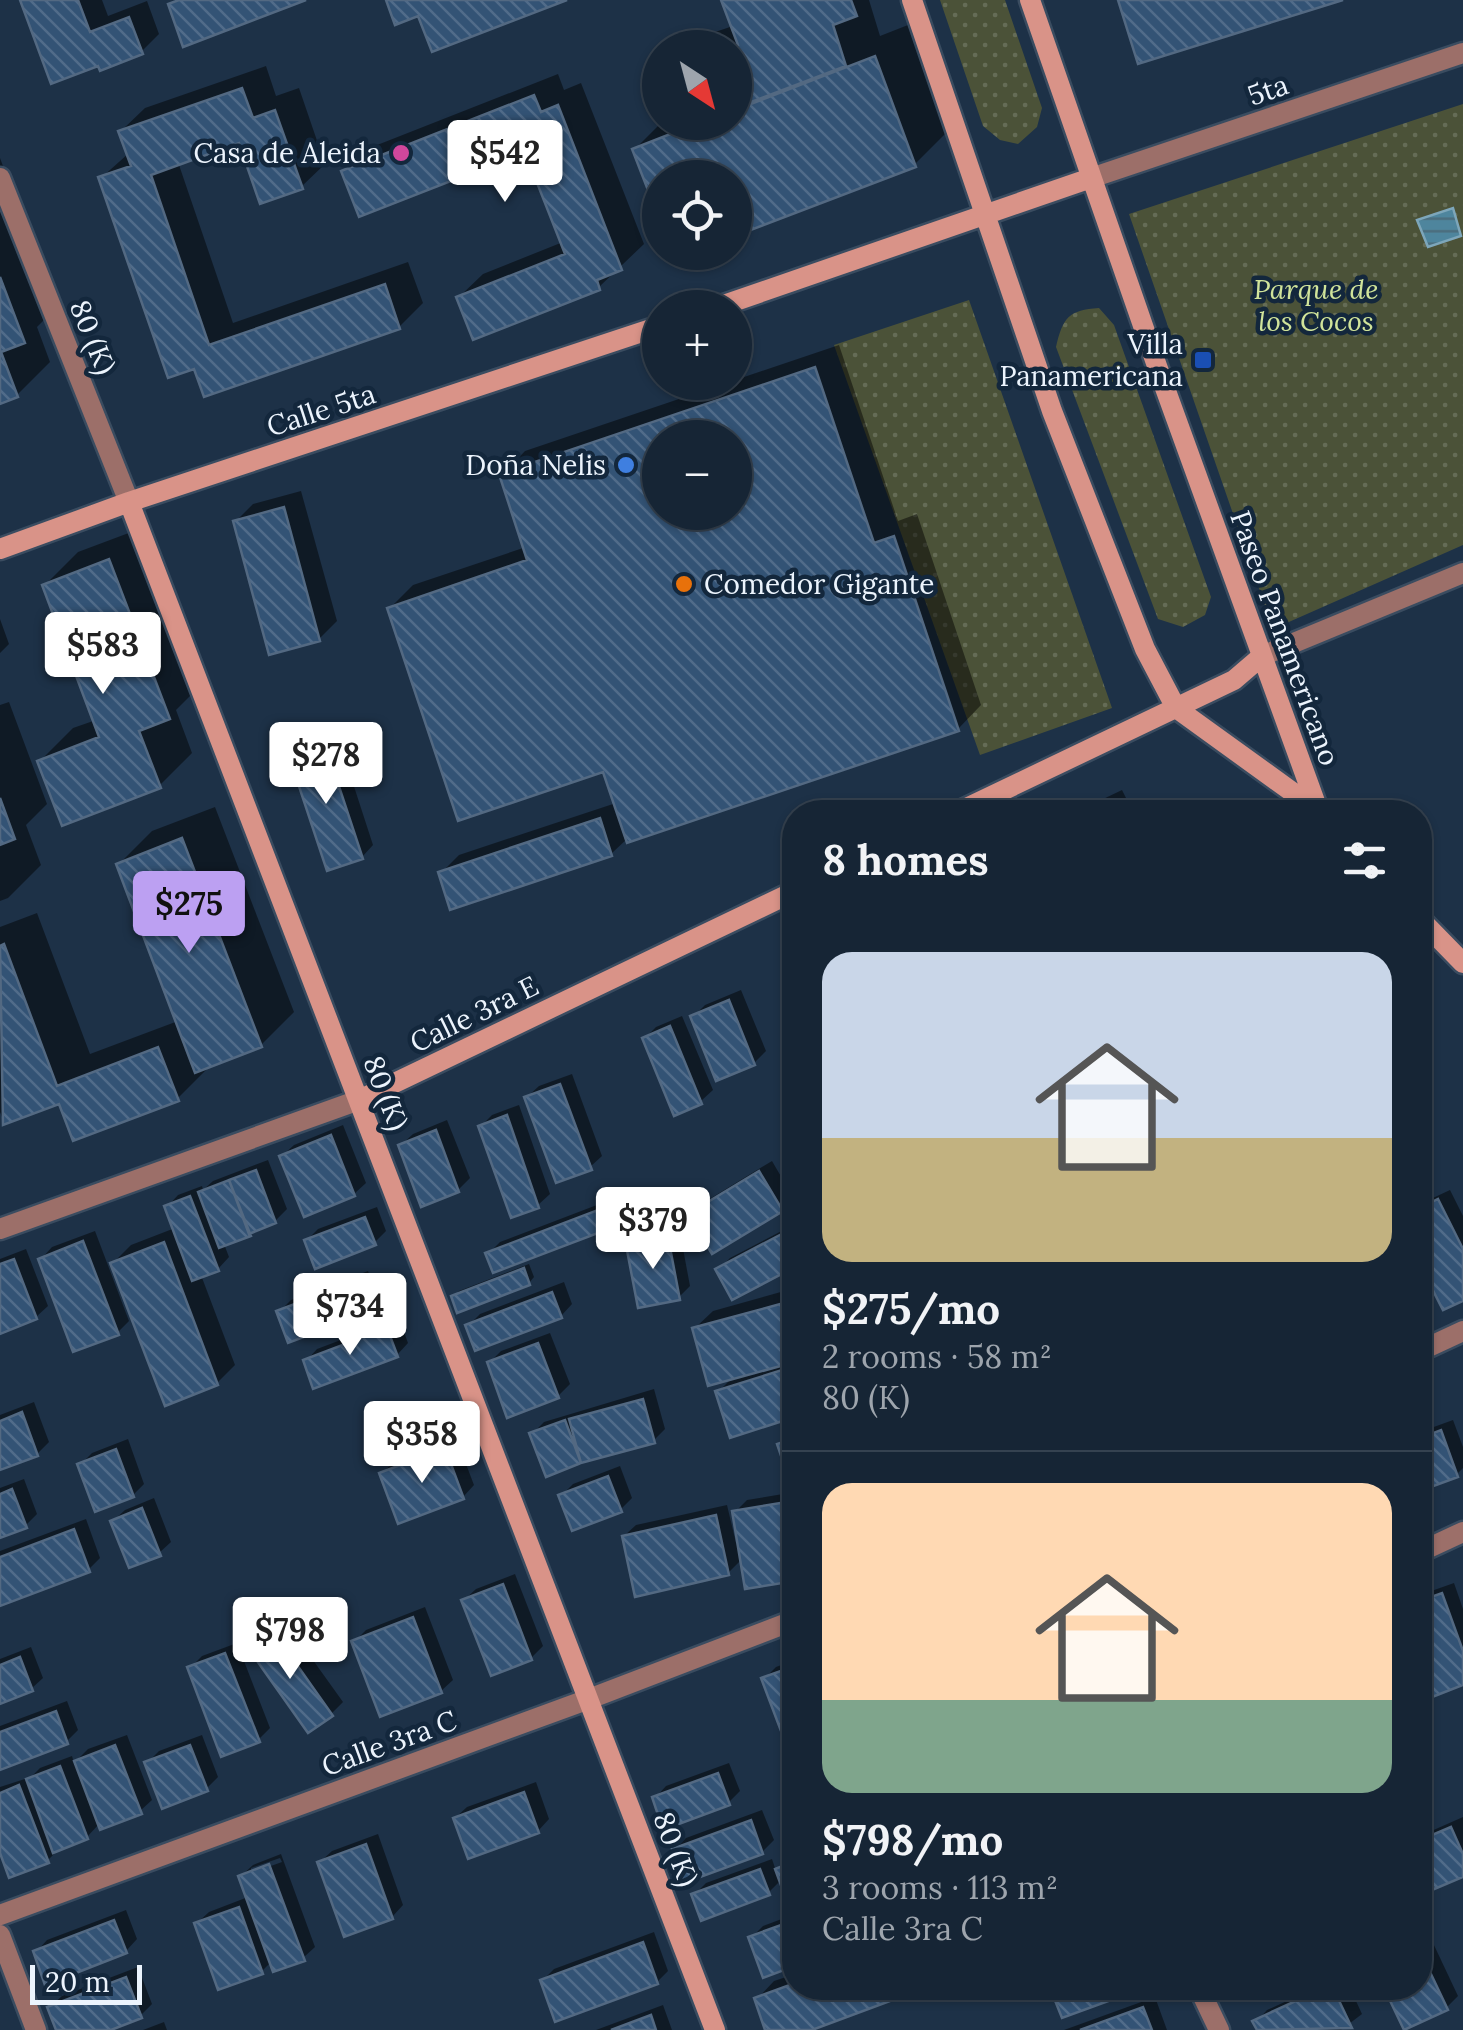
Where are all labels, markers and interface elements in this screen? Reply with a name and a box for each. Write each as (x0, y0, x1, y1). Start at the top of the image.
north arrow (642, 30, 752, 140)
map controls (642, 30, 752, 530)
street label: 5ta (1243, 66, 1293, 114)
pin: $542 (446, 120, 564, 205)
text: $542 (469, 132, 541, 173)
place label: Casa de Aleida (194, 135, 381, 171)
marker: Casa de Aleida (390, 142, 412, 164)
button: locate (642, 160, 752, 270)
park label: Parque de los Cocos (1254, 271, 1379, 339)
button: + (642, 290, 752, 400)
street label: 80 (K) (62, 295, 124, 379)
place label: Villa Panamericana (999, 326, 1183, 394)
marker: Villa Panamericana (1192, 349, 1214, 371)
street label: Calle 5ta (262, 376, 380, 444)
button: − (642, 420, 752, 530)
place label: Doña Nelis (465, 447, 606, 483)
marker: Doña Nelis (615, 454, 637, 476)
street label: Paseo Panamericano (1222, 506, 1348, 770)
place label: Comedor Gigante (704, 566, 935, 602)
marker: Comedor Gigante (673, 573, 695, 595)
pin: $583 (44, 612, 162, 697)
text: $583 (67, 624, 139, 665)
pin: $278 (267, 722, 385, 807)
text: $278 (291, 734, 361, 775)
text: 8 homes (822, 833, 989, 887)
icon: filters (1337, 833, 1392, 888)
pin: $275 (130, 871, 248, 956)
text: $275 (155, 883, 223, 924)
street label: Calle 3ra E (404, 967, 544, 1061)
icon: home (1017, 1017, 1197, 1197)
street label: 80 (K) (355, 1051, 417, 1135)
pin: $379 (594, 1187, 712, 1272)
text: $379 (618, 1199, 688, 1240)
pin: $734 (291, 1273, 409, 1358)
text: $275/mo (822, 1282, 1000, 1336)
text: $734 (315, 1285, 385, 1326)
text: 2 rooms · 58 m² (822, 1336, 1052, 1377)
text: 80 (K) (822, 1377, 910, 1418)
pin: $358 (363, 1401, 481, 1486)
text: $358 (386, 1413, 458, 1454)
icon: home (1017, 1548, 1197, 1728)
pin: $798 (231, 1597, 349, 1682)
text: $798 (255, 1609, 325, 1650)
street label: Calle 3ra C (317, 1702, 461, 1784)
street label: 80 (K) (645, 1807, 707, 1891)
text: $798/mo (822, 1813, 1003, 1867)
text: 3 rooms · 113 m² (822, 1867, 1058, 1908)
text: Calle 3ra C (822, 1908, 983, 1949)
scale bar (30, 1960, 142, 2004)
text: 20 m (45, 1964, 110, 2000)

